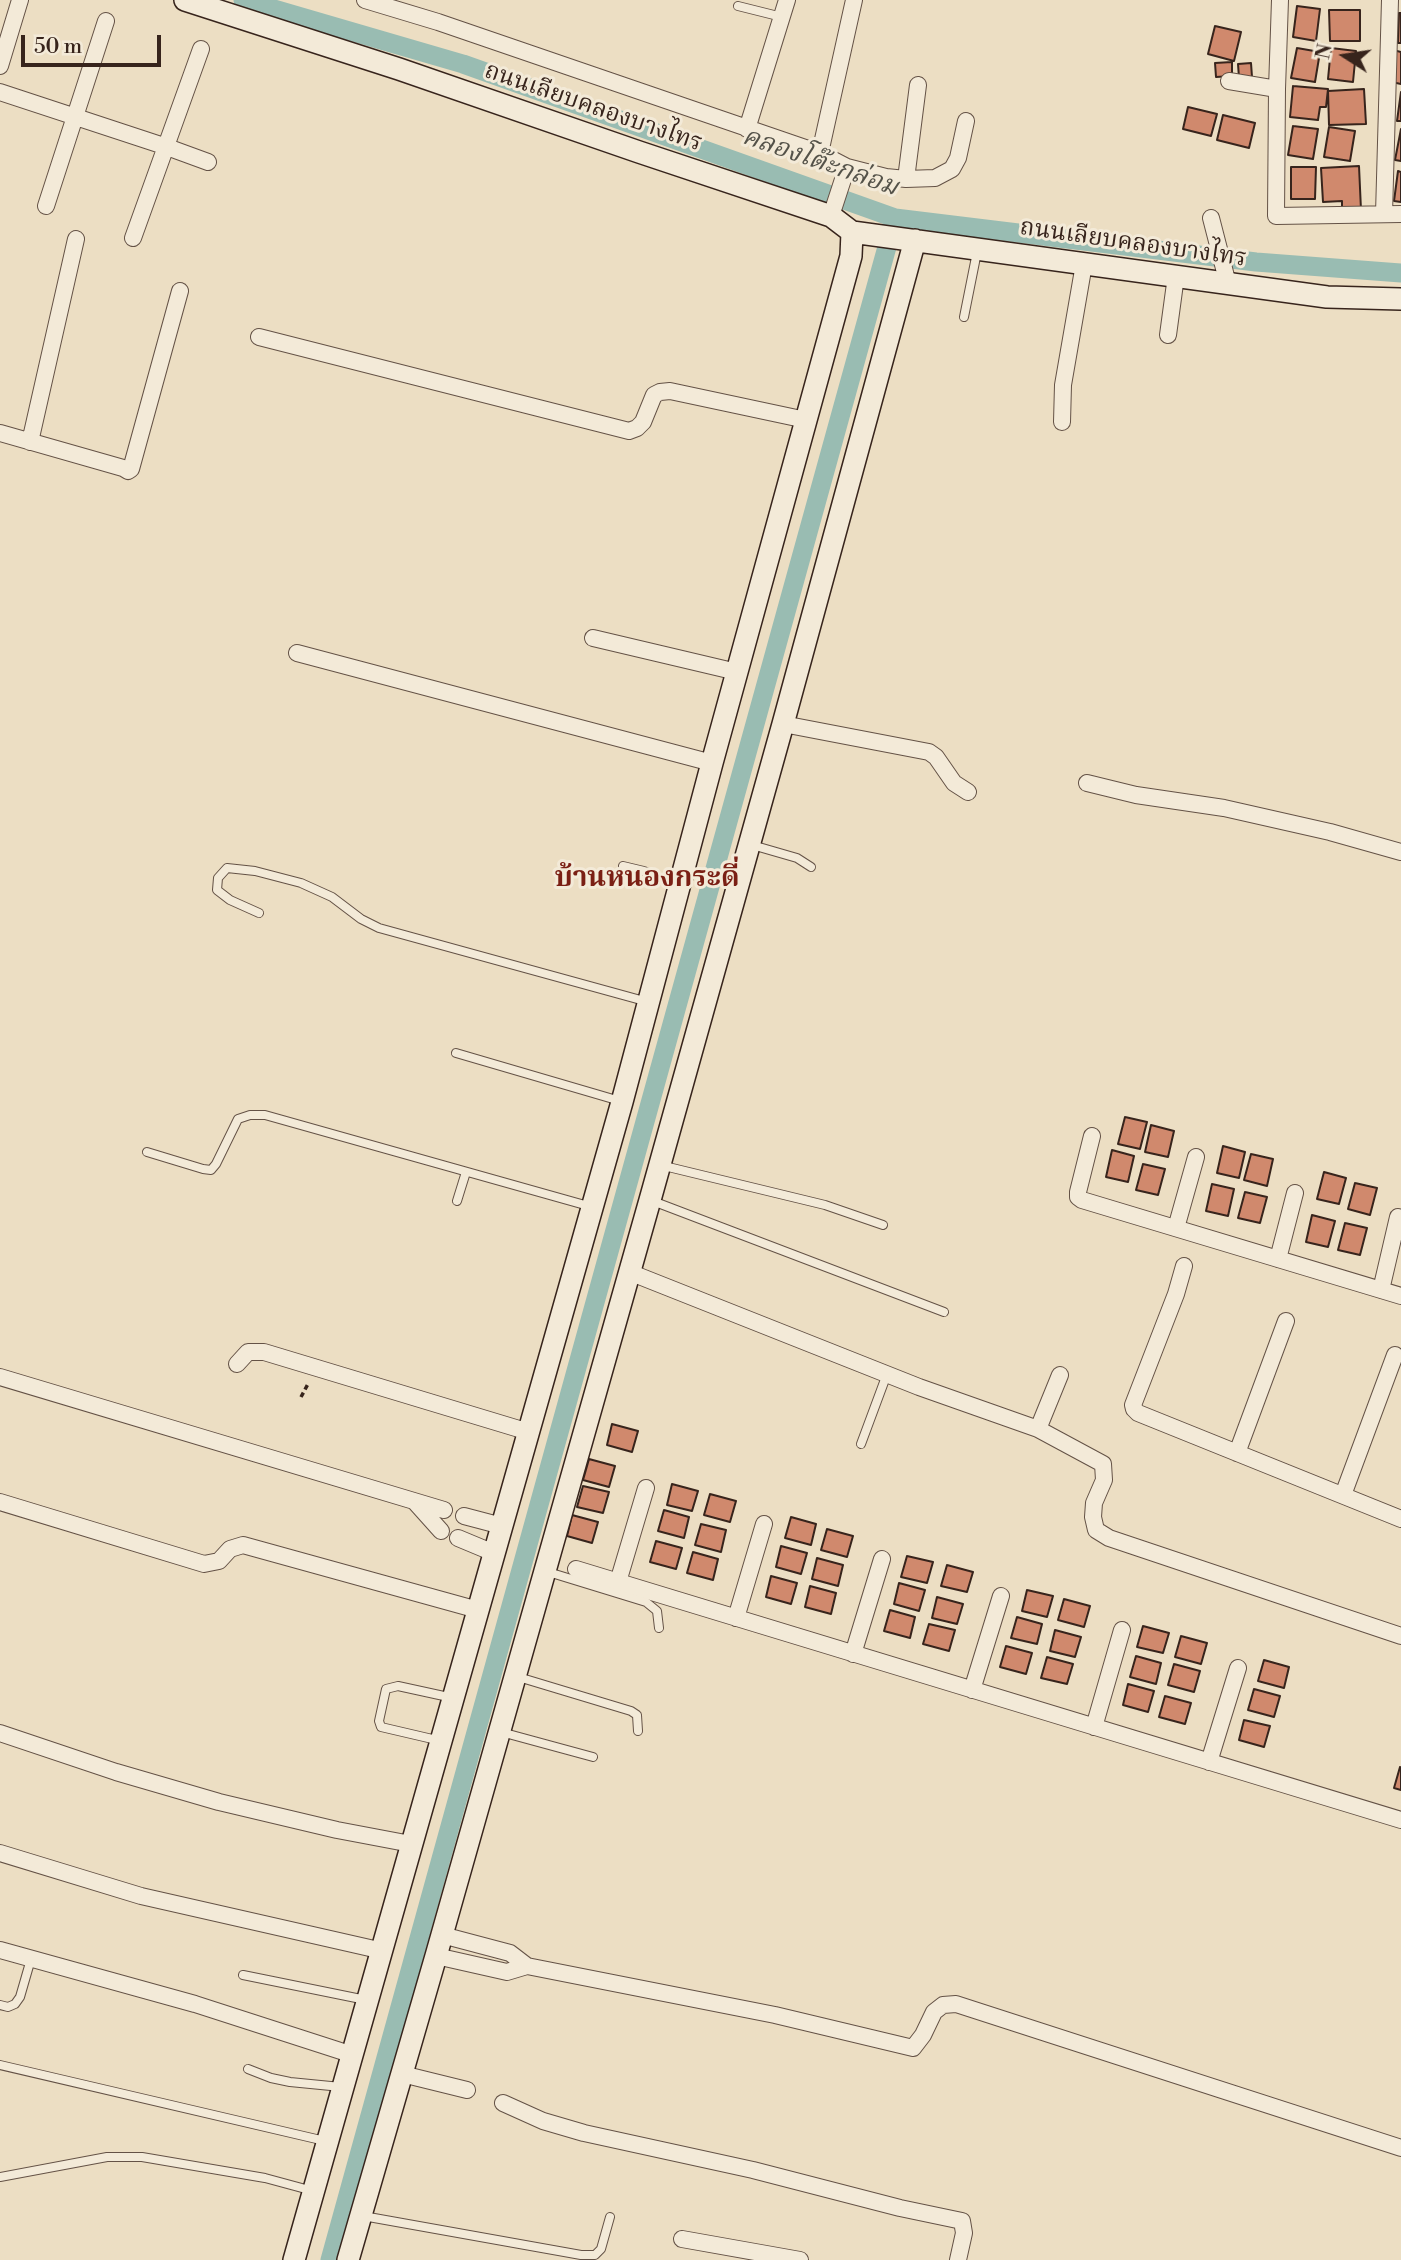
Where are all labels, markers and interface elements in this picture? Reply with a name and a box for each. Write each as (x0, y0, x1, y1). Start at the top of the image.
scale bar (24, 21, 164, 65)
north arrow (1310, 21, 1380, 91)
text: 50 m (34, 34, 82, 60)
text: N (1311, 42, 1338, 61)
street label: ถนนเลียบคลองบางไทร (480, 57, 706, 159)
water label: คลองโต๊ะกล่อม (738, 122, 902, 204)
street label: ถนนเลียบคลองบางไทร (1018, 214, 1248, 274)
district label: บ้านหนองกระดี่ (554, 862, 740, 896)

